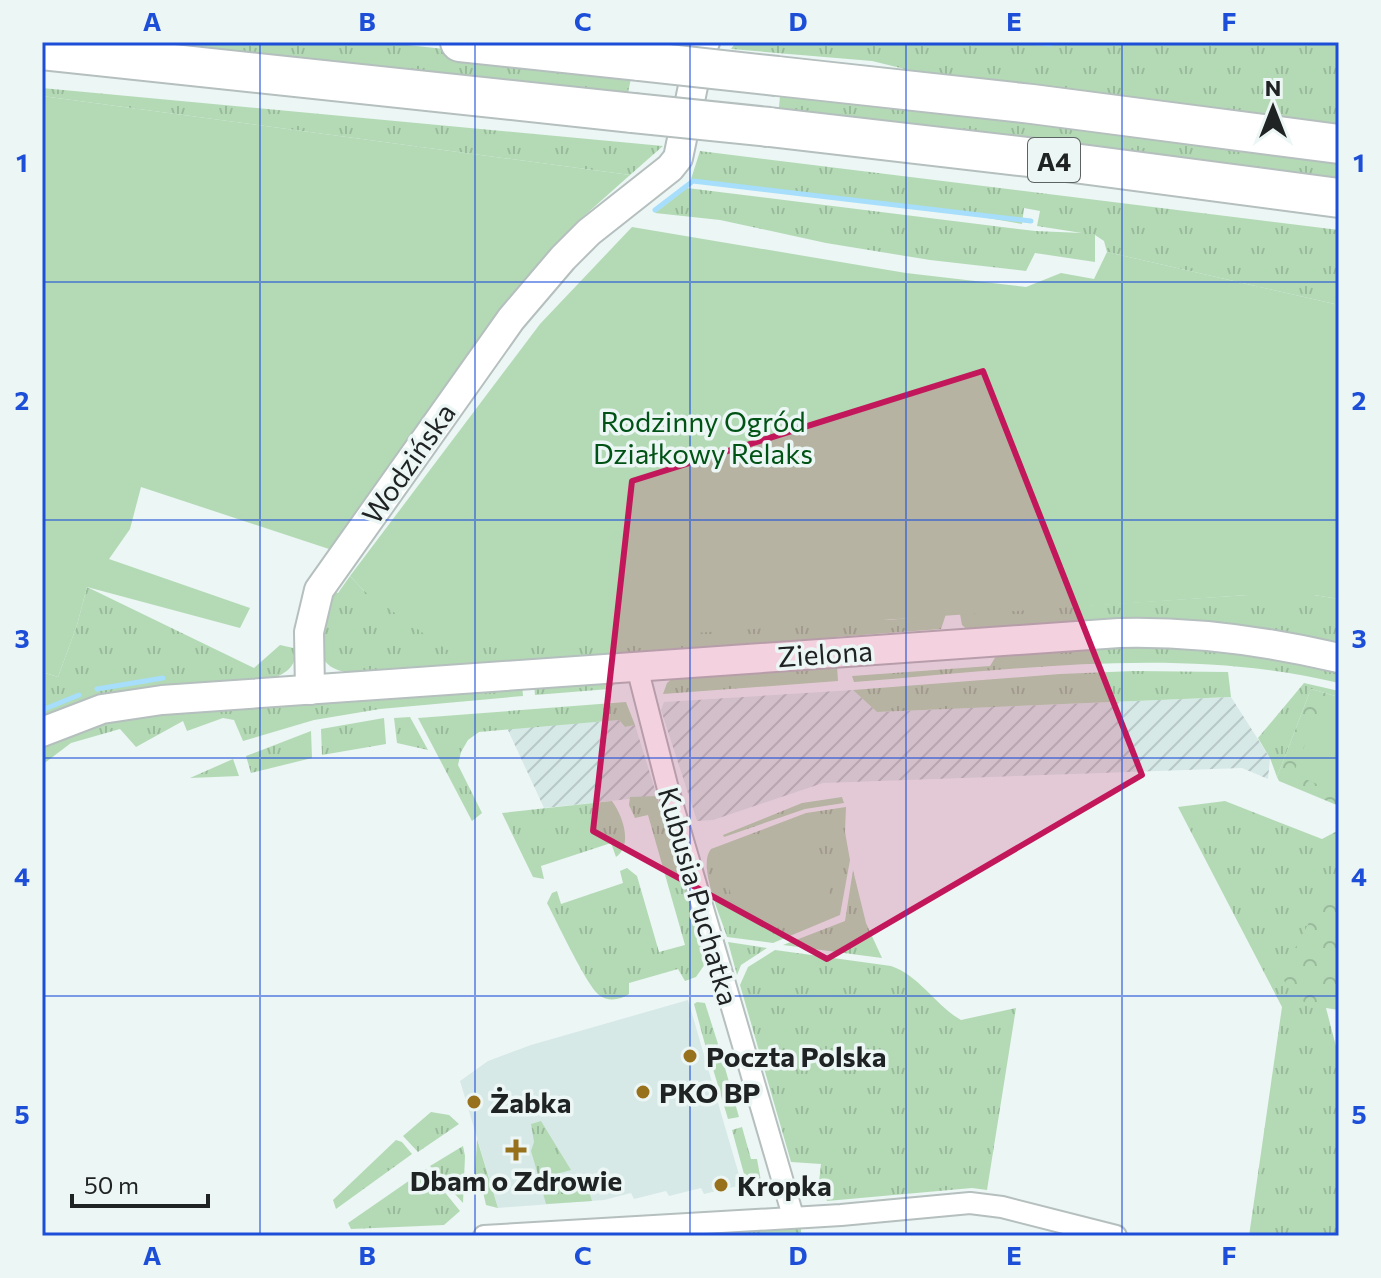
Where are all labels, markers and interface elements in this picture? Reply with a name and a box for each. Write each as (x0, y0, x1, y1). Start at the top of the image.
text: A (143, 5, 162, 36)
text: B (358, 5, 376, 36)
text: C (574, 5, 592, 36)
text: D (788, 5, 808, 36)
text: E (1006, 5, 1022, 36)
text: F (1221, 5, 1237, 36)
north arrow (1233, 68, 1313, 148)
text: N (1265, 74, 1281, 101)
road number: A4 (1028, 138, 1080, 182)
text: 1 (16, 146, 28, 177)
text: 1 (1353, 146, 1365, 177)
text: 2 (15, 384, 29, 415)
text: 2 (1352, 384, 1366, 415)
street label: Wodzińska (354, 396, 462, 530)
park label: Rodzinny Ogród Działkowy Relaks (593, 404, 813, 470)
text: 3 (14, 622, 30, 653)
text: 3 (1351, 622, 1367, 653)
street label: Zielona (776, 633, 874, 673)
street label: Kubusia Puchatka (652, 783, 746, 1009)
text: 4 (14, 860, 30, 891)
text: 4 (1351, 860, 1367, 891)
place label: Poczta Polska (706, 1039, 886, 1073)
marker: Poczta Polska (681, 1047, 699, 1065)
place label: PKO BP (659, 1075, 760, 1109)
marker: PKO BP (634, 1083, 652, 1101)
place label: Żabka (490, 1085, 571, 1119)
marker: Żabka (465, 1093, 483, 1111)
text: 5 (14, 1098, 30, 1129)
text: 5 (1351, 1098, 1367, 1129)
marker: Dbam o Zdrowie (507, 1141, 525, 1159)
scale bar (72, 1158, 208, 1208)
place label: Dbam o Zdrowie (410, 1163, 622, 1197)
place label: Kropka (737, 1168, 832, 1202)
text: 50 m (84, 1170, 139, 1199)
marker: Kropka (712, 1176, 730, 1194)
text: A (143, 1239, 162, 1270)
text: B (358, 1239, 376, 1270)
text: C (574, 1239, 592, 1270)
text: D (788, 1239, 808, 1270)
text: E (1006, 1239, 1022, 1270)
text: F (1221, 1239, 1237, 1270)

